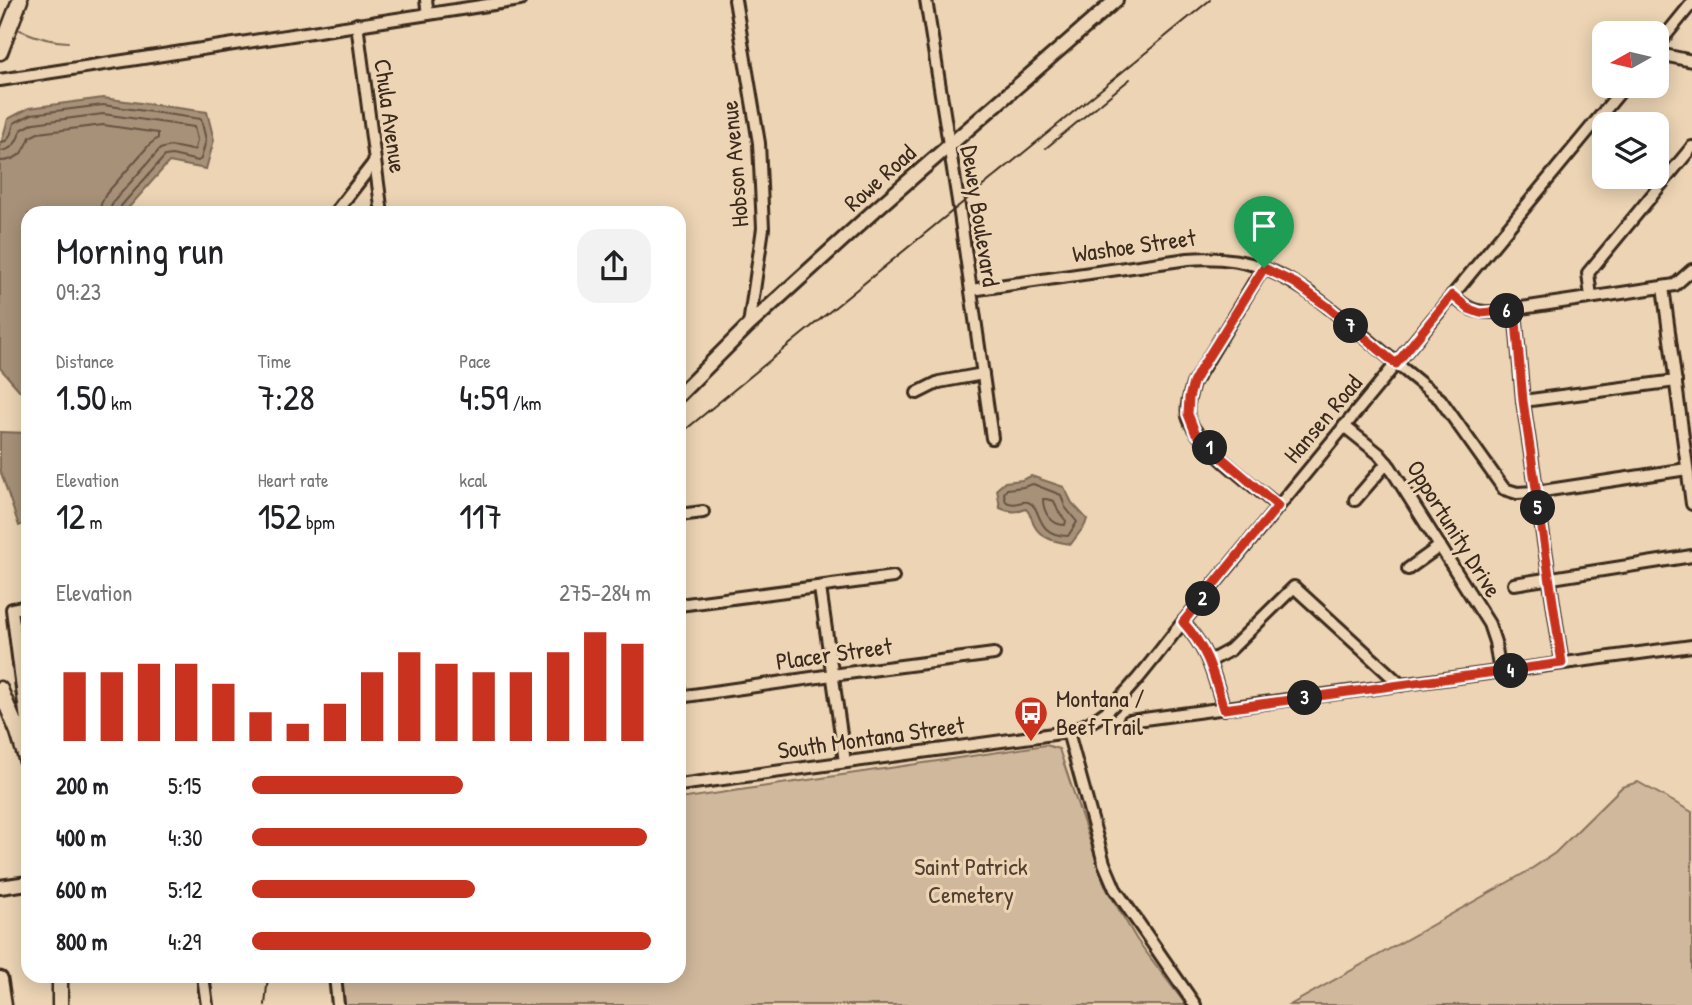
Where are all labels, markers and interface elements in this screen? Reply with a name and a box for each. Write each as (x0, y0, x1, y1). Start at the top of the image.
north arrow (1592, 21, 1670, 98)
map controls (1592, 21, 1669, 189)
street label: Chula Avenue (367, 57, 415, 175)
street label: Hobson Avenue (712, 99, 755, 229)
button: layers (1592, 112, 1669, 189)
street label: Rowe Road (837, 137, 922, 218)
street label: Dewey Boulevard (954, 143, 1008, 289)
pin (1234, 196, 1294, 268)
icon: arrive (1245, 207, 1283, 245)
street label: Washoe Street (1070, 220, 1198, 269)
text: Morning run (56, 224, 224, 276)
button: share (577, 229, 651, 303)
text: 09:23 (56, 276, 101, 307)
pin: 6 (1490, 294, 1524, 328)
text: 6 (1503, 297, 1510, 323)
pin: 7 (1334, 308, 1368, 344)
text: 7 (1346, 312, 1355, 338)
text: Distance (56, 348, 114, 374)
text: Time (258, 348, 291, 374)
text: Pace (459, 348, 491, 374)
street label: Hansen Road (1276, 367, 1369, 469)
text: 1.50 (56, 374, 107, 421)
text: 7:28 (258, 374, 315, 421)
text: 4:59 (459, 374, 508, 421)
text: km (107, 390, 132, 416)
text: /km (508, 390, 541, 416)
pin: 1 (1192, 430, 1228, 466)
text: 1 (1206, 434, 1213, 460)
street label: Opportunity Drive (1400, 454, 1510, 603)
text: Elevation (56, 467, 119, 493)
text: Heart rate (258, 467, 329, 493)
text: kcal (459, 467, 487, 493)
pin: 5 (1520, 490, 1556, 526)
text: 12 (56, 493, 85, 540)
text: 152 (258, 493, 302, 540)
text: 117 (459, 493, 502, 540)
text: 5 (1533, 494, 1542, 520)
text: m (85, 509, 102, 535)
text: bpm (302, 509, 335, 535)
text: Elevation (56, 577, 132, 608)
text: 275–284 m (559, 577, 651, 608)
pin: 2 (1186, 582, 1220, 616)
text: 2 (1198, 585, 1207, 611)
street label: Placer Street (774, 629, 895, 677)
pin: 4 (1494, 654, 1528, 688)
text: 4 (1507, 657, 1514, 683)
pin: 3 (1288, 680, 1322, 716)
place label: Montana / Beef Trail (1056, 682, 1144, 742)
text: 3 (1300, 684, 1309, 710)
bus stop icon: Montana / Beef Trail (1012, 694, 1050, 743)
street label: South Montana Street (775, 708, 967, 766)
text: 200 m (56, 770, 108, 801)
text: 5:15 (168, 770, 201, 801)
text: 400 m (56, 822, 106, 853)
text: 4:30 (168, 822, 203, 853)
park label: Saint Patrick Cemetery (914, 850, 1028, 910)
text: 600 m (56, 874, 107, 905)
text: 5:12 (168, 874, 202, 905)
text: 800 m (56, 926, 108, 957)
text: 4:29 (168, 926, 201, 957)

